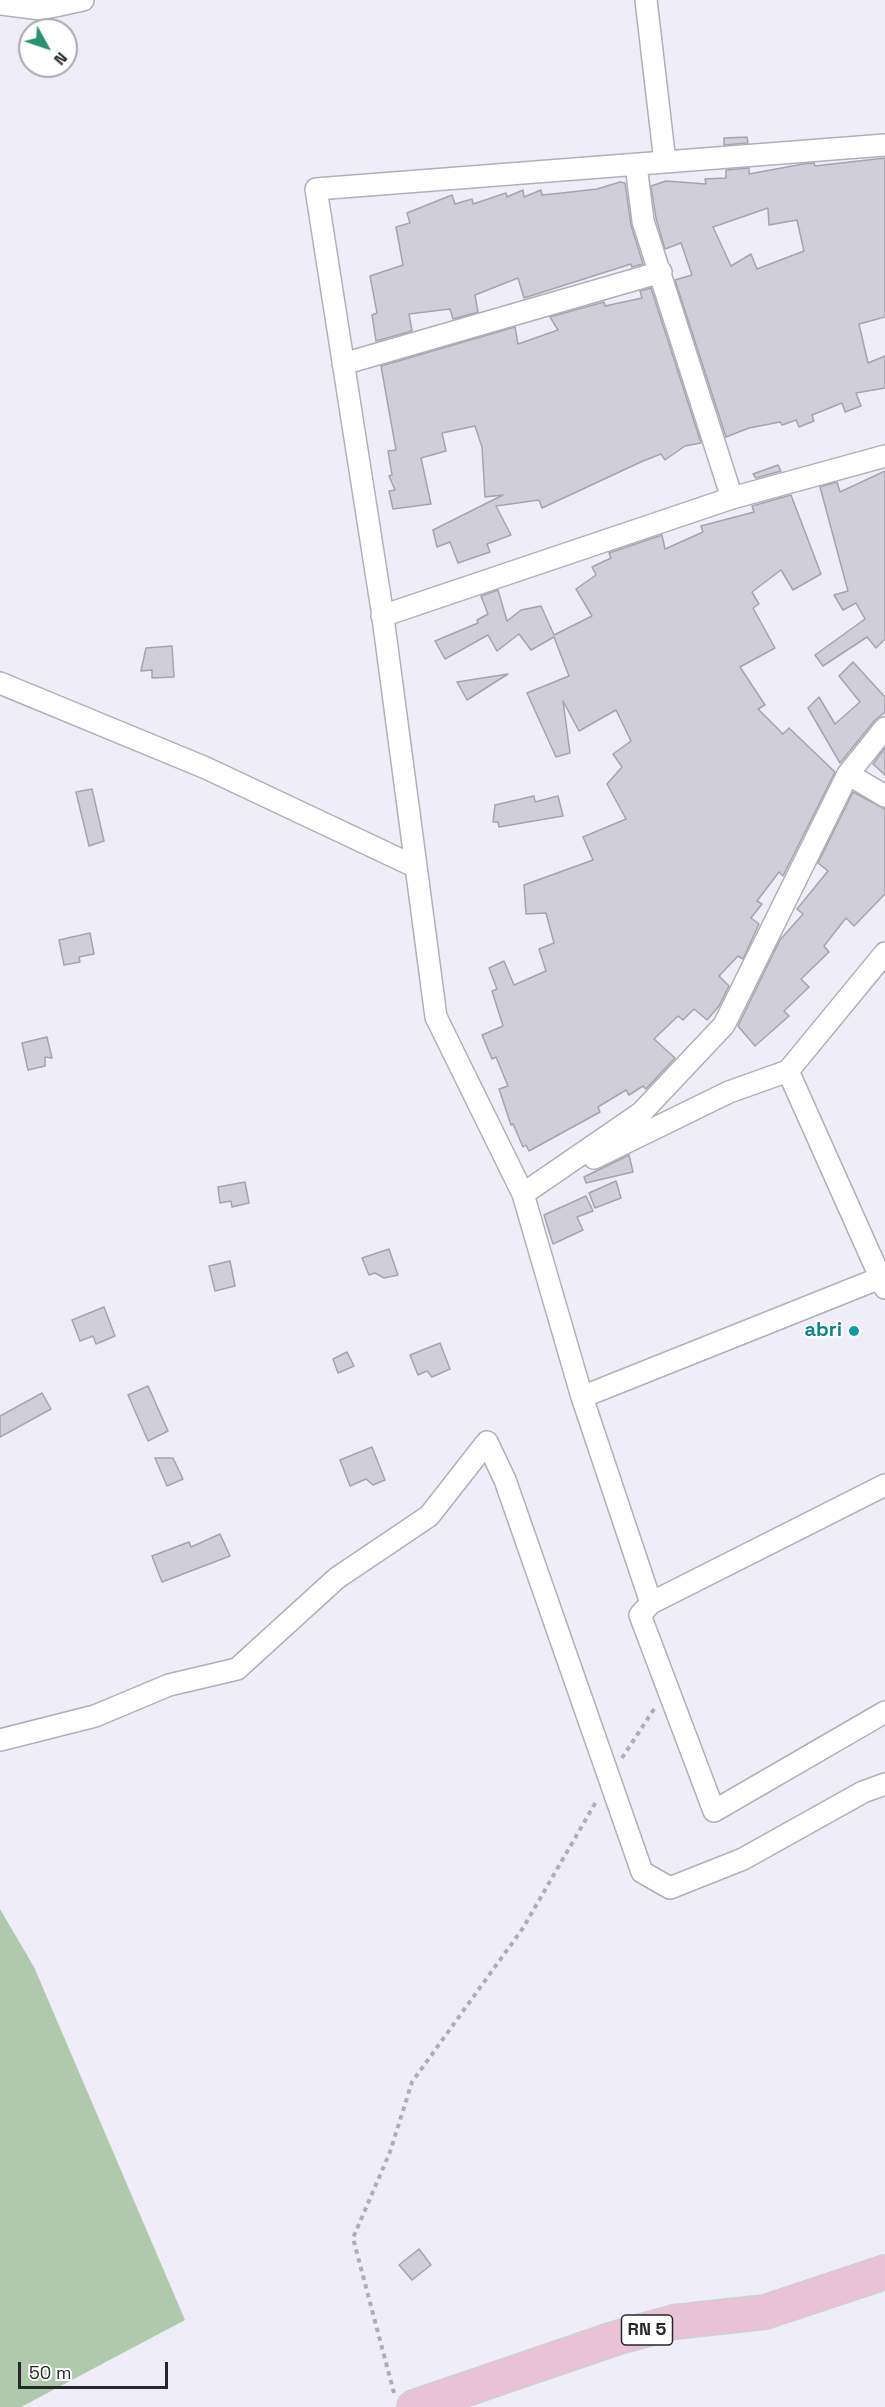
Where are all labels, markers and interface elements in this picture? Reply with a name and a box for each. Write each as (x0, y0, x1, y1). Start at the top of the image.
north arrow (18, 18, 78, 78)
text: N (49, 48, 72, 69)
place label: abri (804, 1319, 842, 1343)
marker: abri (847, 1324, 861, 1338)
road number: RN 5 (622, 2315, 672, 2345)
scale bar (21, 2350, 171, 2388)
text: 50 m (29, 2361, 71, 2384)

